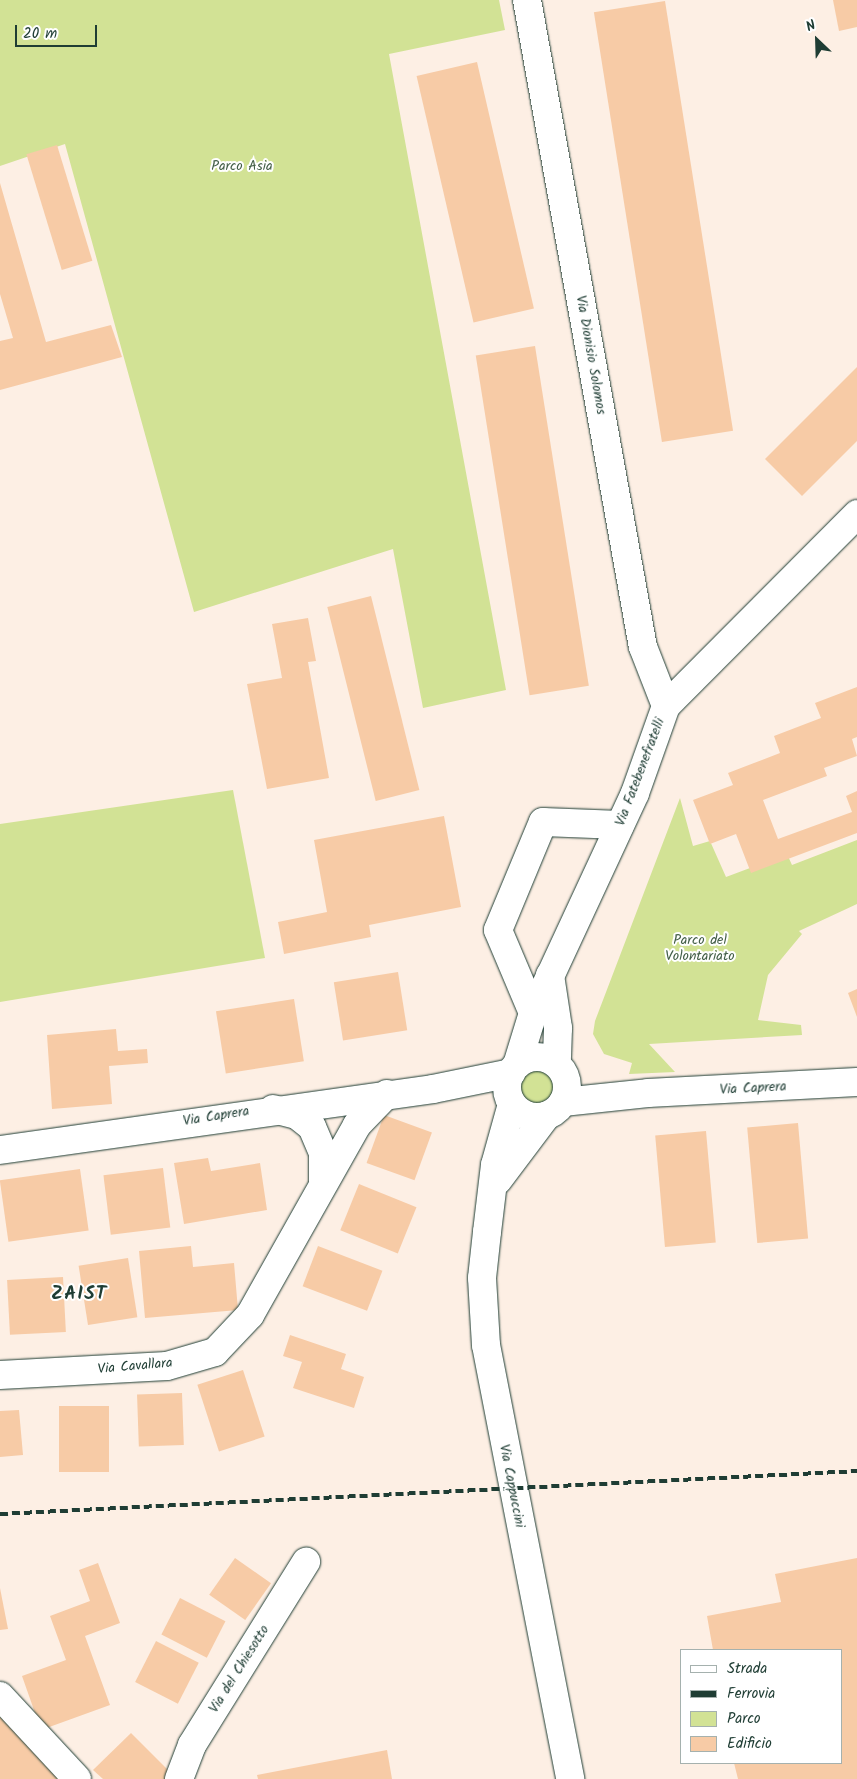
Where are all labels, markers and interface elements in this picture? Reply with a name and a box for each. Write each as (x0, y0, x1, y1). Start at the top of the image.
text: N (802, 14, 819, 38)
scale bar (18, 15, 100, 47)
north arrow (792, 15, 842, 65)
text: 20 m (23, 22, 57, 46)
park label: Parco Asia (211, 158, 273, 174)
street label: Via Dionisio Solomos (572, 294, 610, 416)
street label: Via Fatebenefratelli (612, 716, 668, 828)
park label: Parco del Volontariato (665, 932, 735, 964)
street label: Via Caprera (719, 1078, 787, 1098)
street label: Via Caprera (182, 1102, 250, 1130)
district label: ZAIST (50, 1284, 108, 1306)
street label: Via Cavallara (97, 1354, 173, 1378)
street label: Via Cappuccini (496, 1443, 528, 1529)
street label: Via del Chiesotto (205, 1622, 273, 1716)
legend (680, 1649, 842, 1764)
text: Strada (727, 1657, 767, 1681)
text: Ferrovia (727, 1682, 775, 1706)
text: Parco (727, 1707, 761, 1731)
text: Edificio (727, 1732, 772, 1756)

